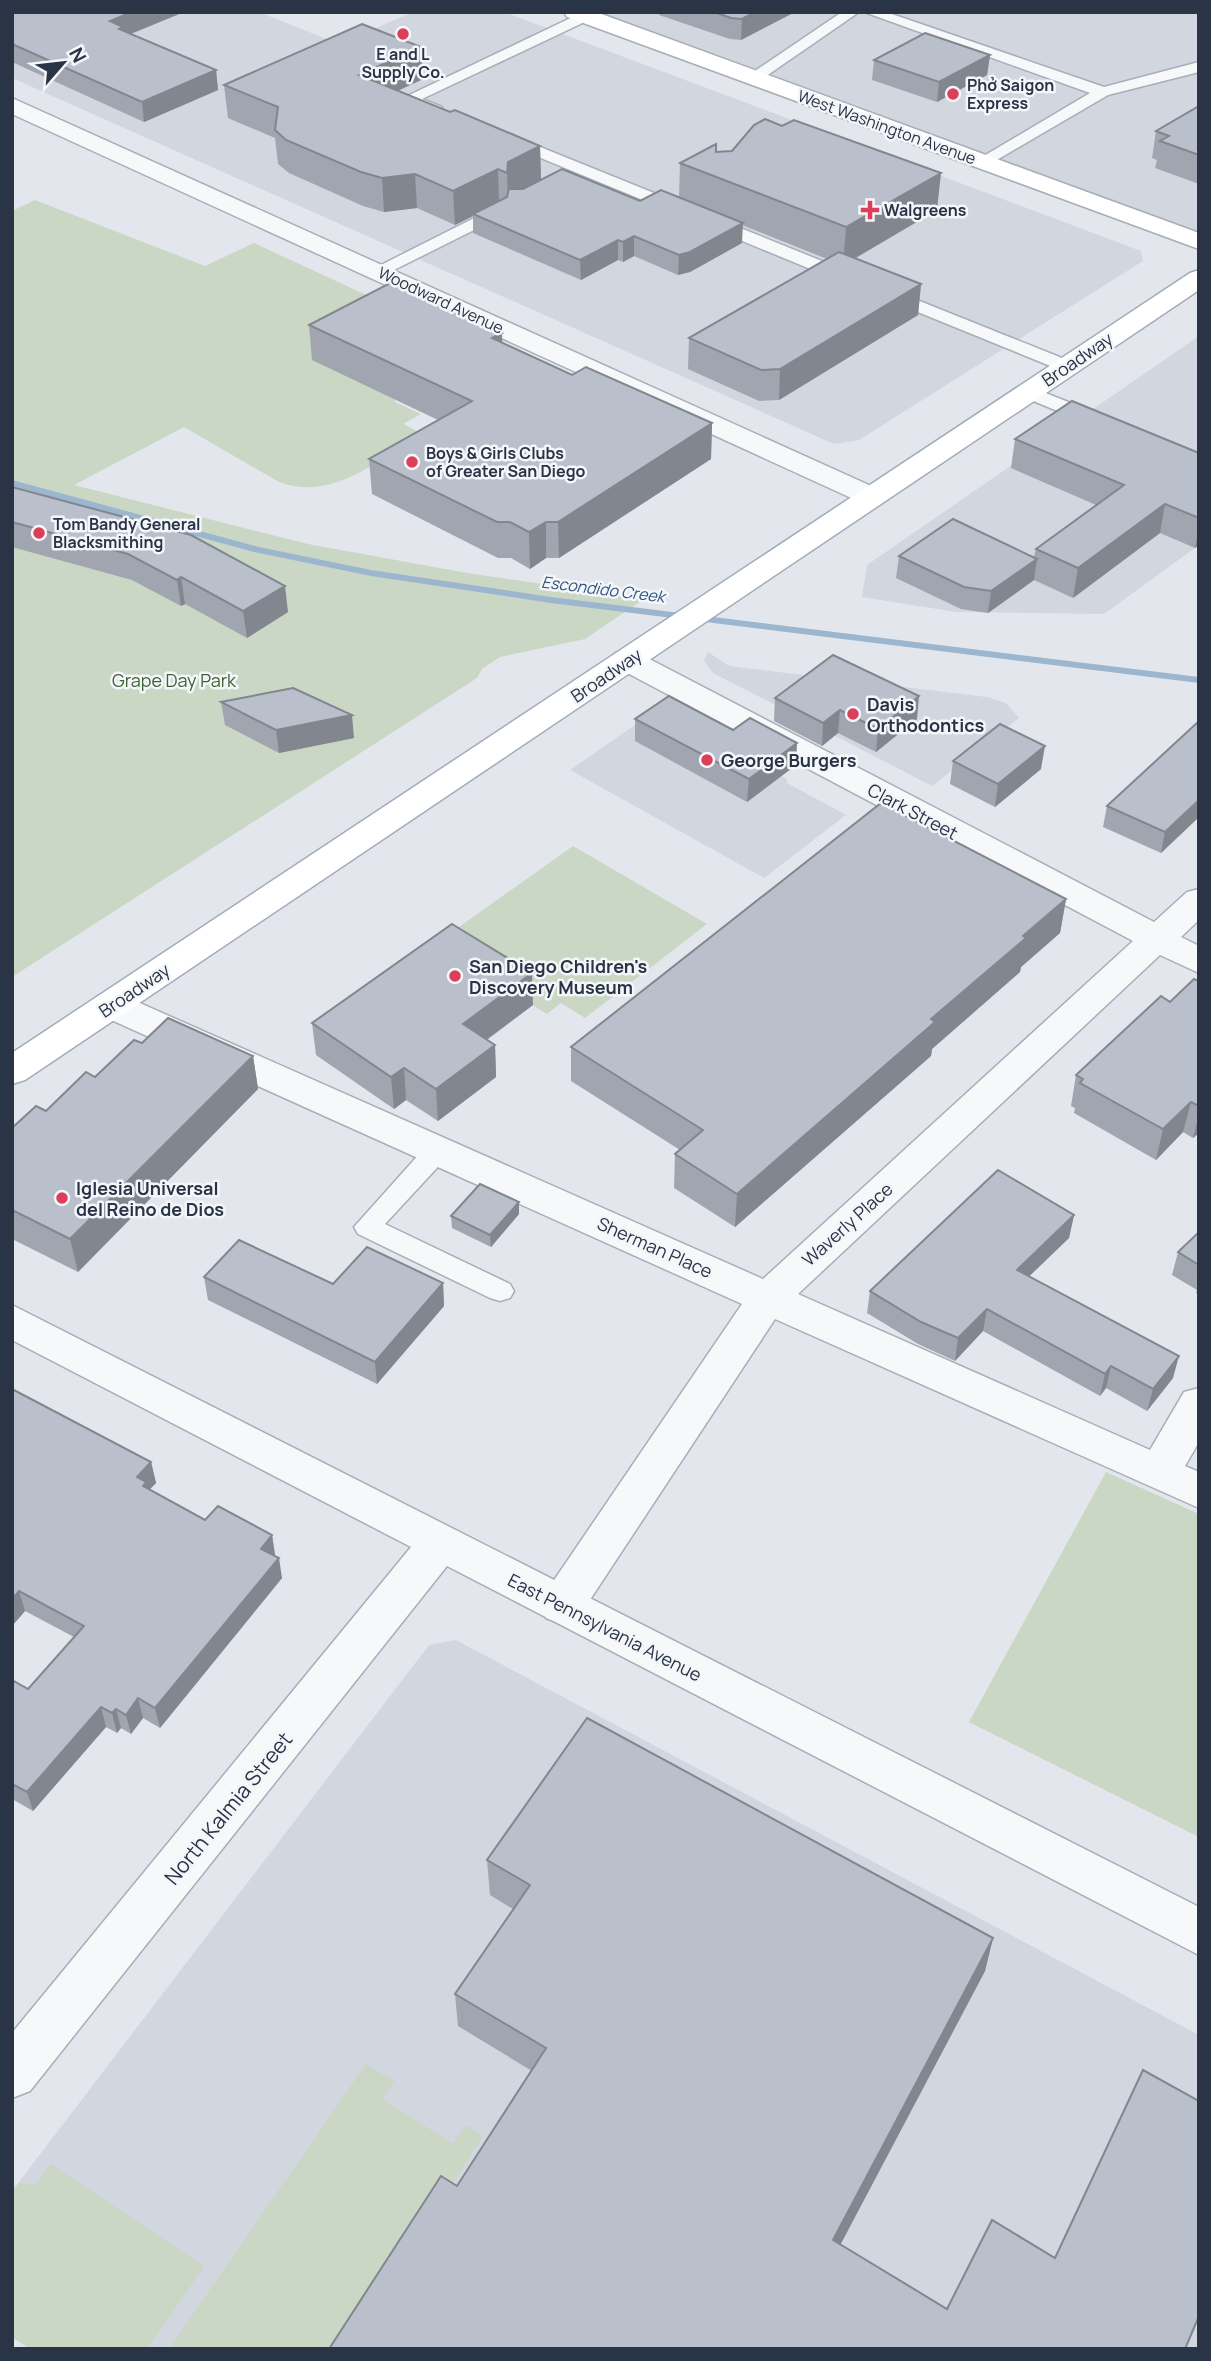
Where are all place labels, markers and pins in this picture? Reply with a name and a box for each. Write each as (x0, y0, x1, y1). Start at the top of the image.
marker: E and L Supply Co. (395, 26, 411, 42)
place label: E and L Supply Co. (361, 43, 445, 83)
place label: Phở Saigon Express (967, 74, 1054, 114)
marker: Phở Saigon Express (945, 86, 961, 102)
place label: Walgreens (884, 199, 967, 221)
marker: Walgreens (862, 202, 878, 218)
place label: Boys & Girls Clubs of Greater San Diego (426, 442, 586, 482)
marker: Boys & Girls Clubs of Greater San Diego (404, 454, 420, 470)
place label: Tom Bandy General Blacksmithing (53, 513, 201, 553)
marker: Tom Bandy General Blacksmithing (31, 525, 47, 541)
place label: Davis Orthodontics (867, 692, 985, 737)
marker: Davis Orthodontics (845, 706, 861, 722)
place label: George Burgers (721, 748, 857, 772)
marker: George Burgers (699, 752, 715, 768)
place label: San Diego Children's Discovery Museum (469, 954, 647, 999)
marker: San Diego Children's Discovery Museum (447, 968, 463, 984)
place label: Iglesia Universal del Reino de Dios (76, 1176, 224, 1221)
marker: Iglesia Universal del Reino de Dios (54, 1190, 70, 1206)

